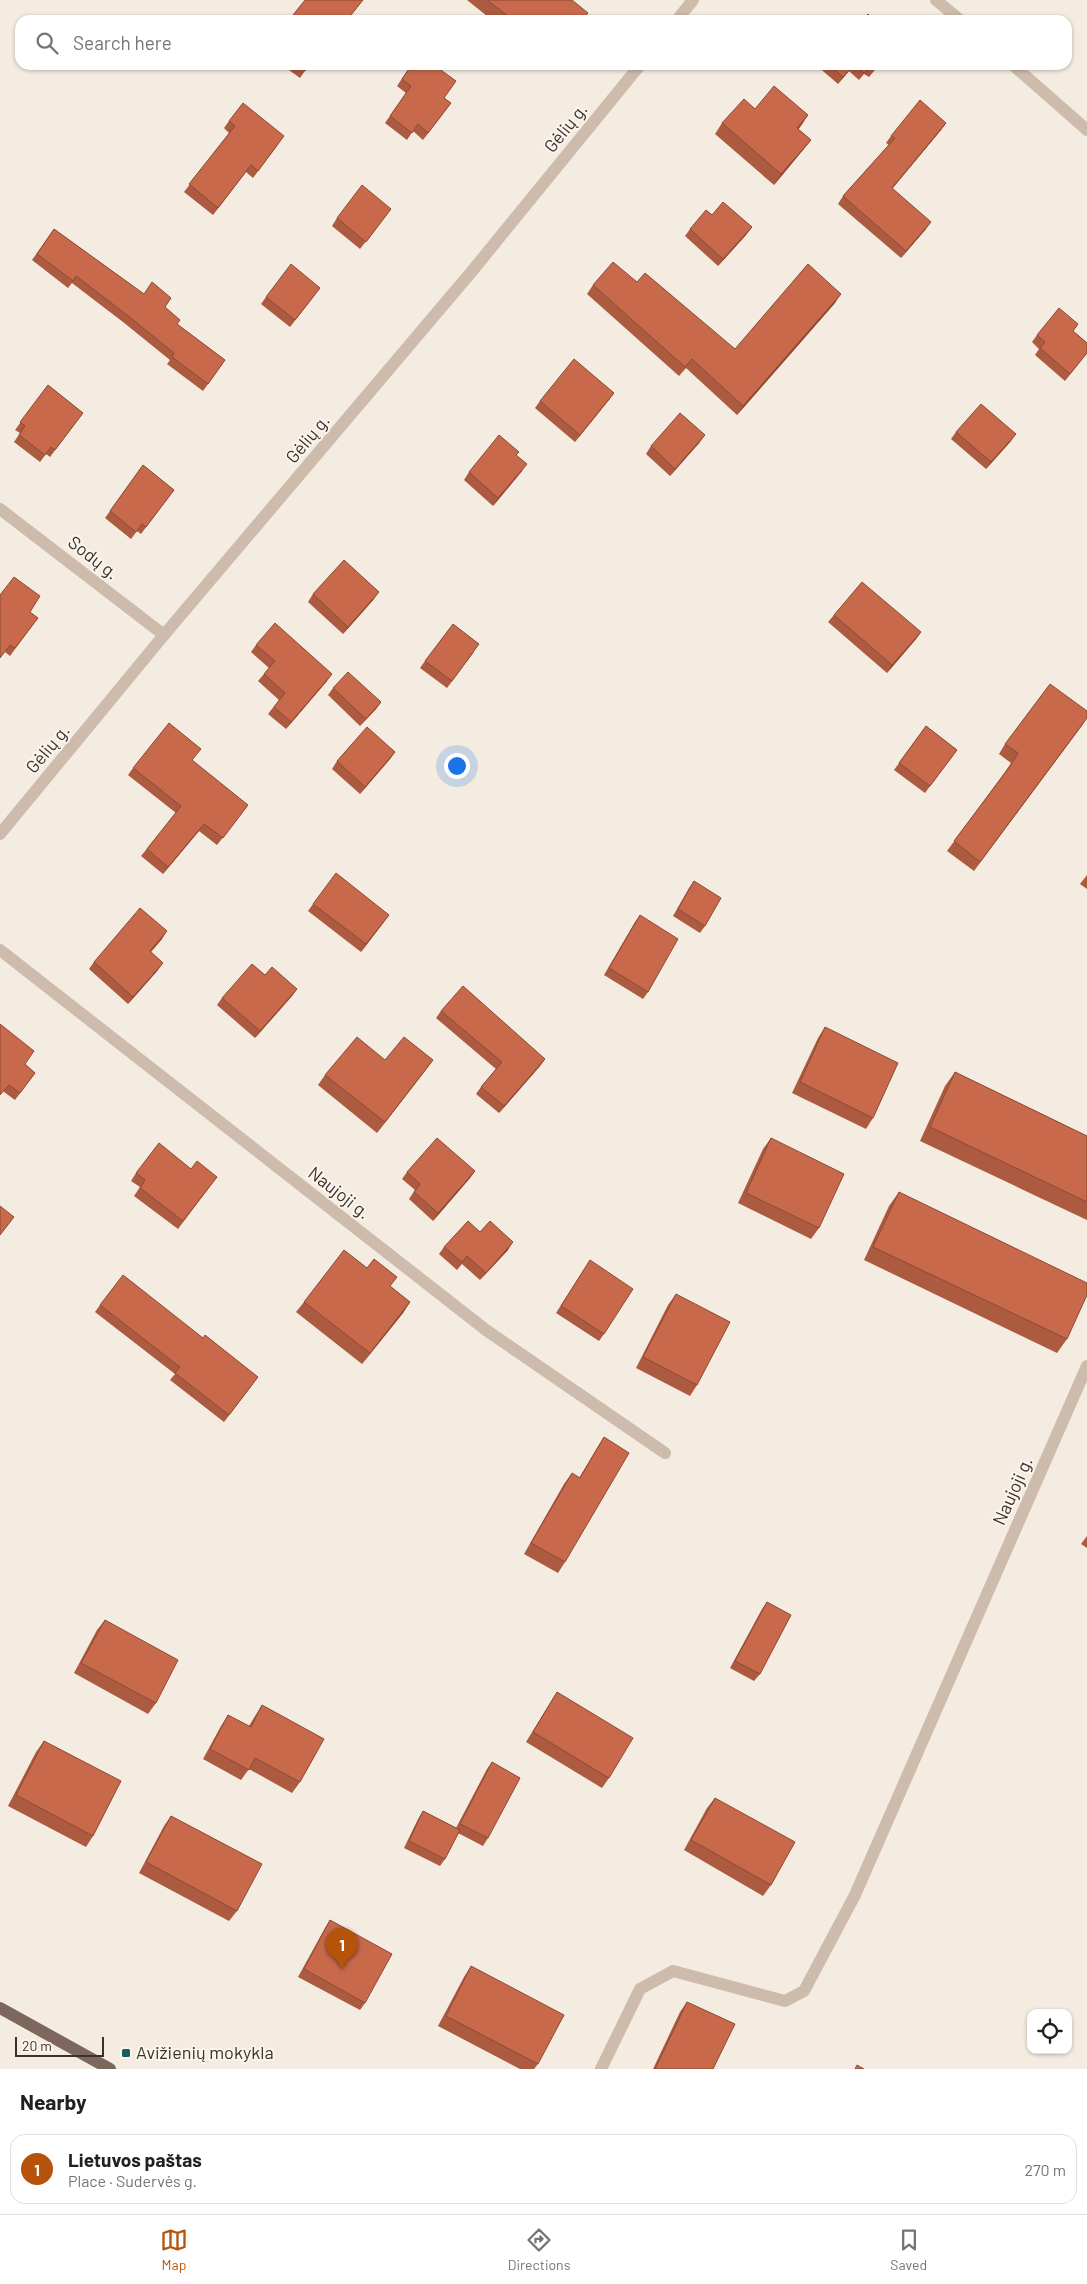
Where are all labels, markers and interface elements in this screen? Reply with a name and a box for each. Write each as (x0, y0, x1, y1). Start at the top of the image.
search box (15, 15, 1072, 70)
icon: search (33, 29, 61, 57)
text: Search here (73, 31, 172, 54)
street label: Gėlių g. (539, 98, 592, 157)
street label: Gėlių g. (280, 409, 334, 467)
street label: Sodų g. (64, 531, 123, 584)
street label: Gėlių g. (20, 719, 74, 777)
your location (444, 753, 470, 779)
street label: Naujoji g. (304, 1161, 375, 1223)
street label: Naujoji g. (987, 1453, 1037, 1528)
pin: 1 (326, 1928, 358, 1969)
map controls (1027, 2009, 1072, 2054)
button: locate (1027, 2009, 1072, 2054)
scale bar (15, 2034, 104, 2057)
text: 20 m (22, 2037, 52, 2054)
place label: Avižienių mokykla (136, 2041, 274, 2063)
marker: Avižienių mokykla (120, 2047, 132, 2059)
text: Nearby (20, 2089, 86, 2114)
text: Lietuvos paštas (68, 2148, 202, 2171)
text: 1 (34, 2160, 40, 2179)
text: 270 m (1024, 2160, 1066, 2179)
text: Place · Sudervės g. (68, 2171, 197, 2190)
tab: Map (160, 2226, 188, 2273)
tab: Directions (508, 2226, 570, 2273)
tab: Saved (890, 2226, 927, 2273)

